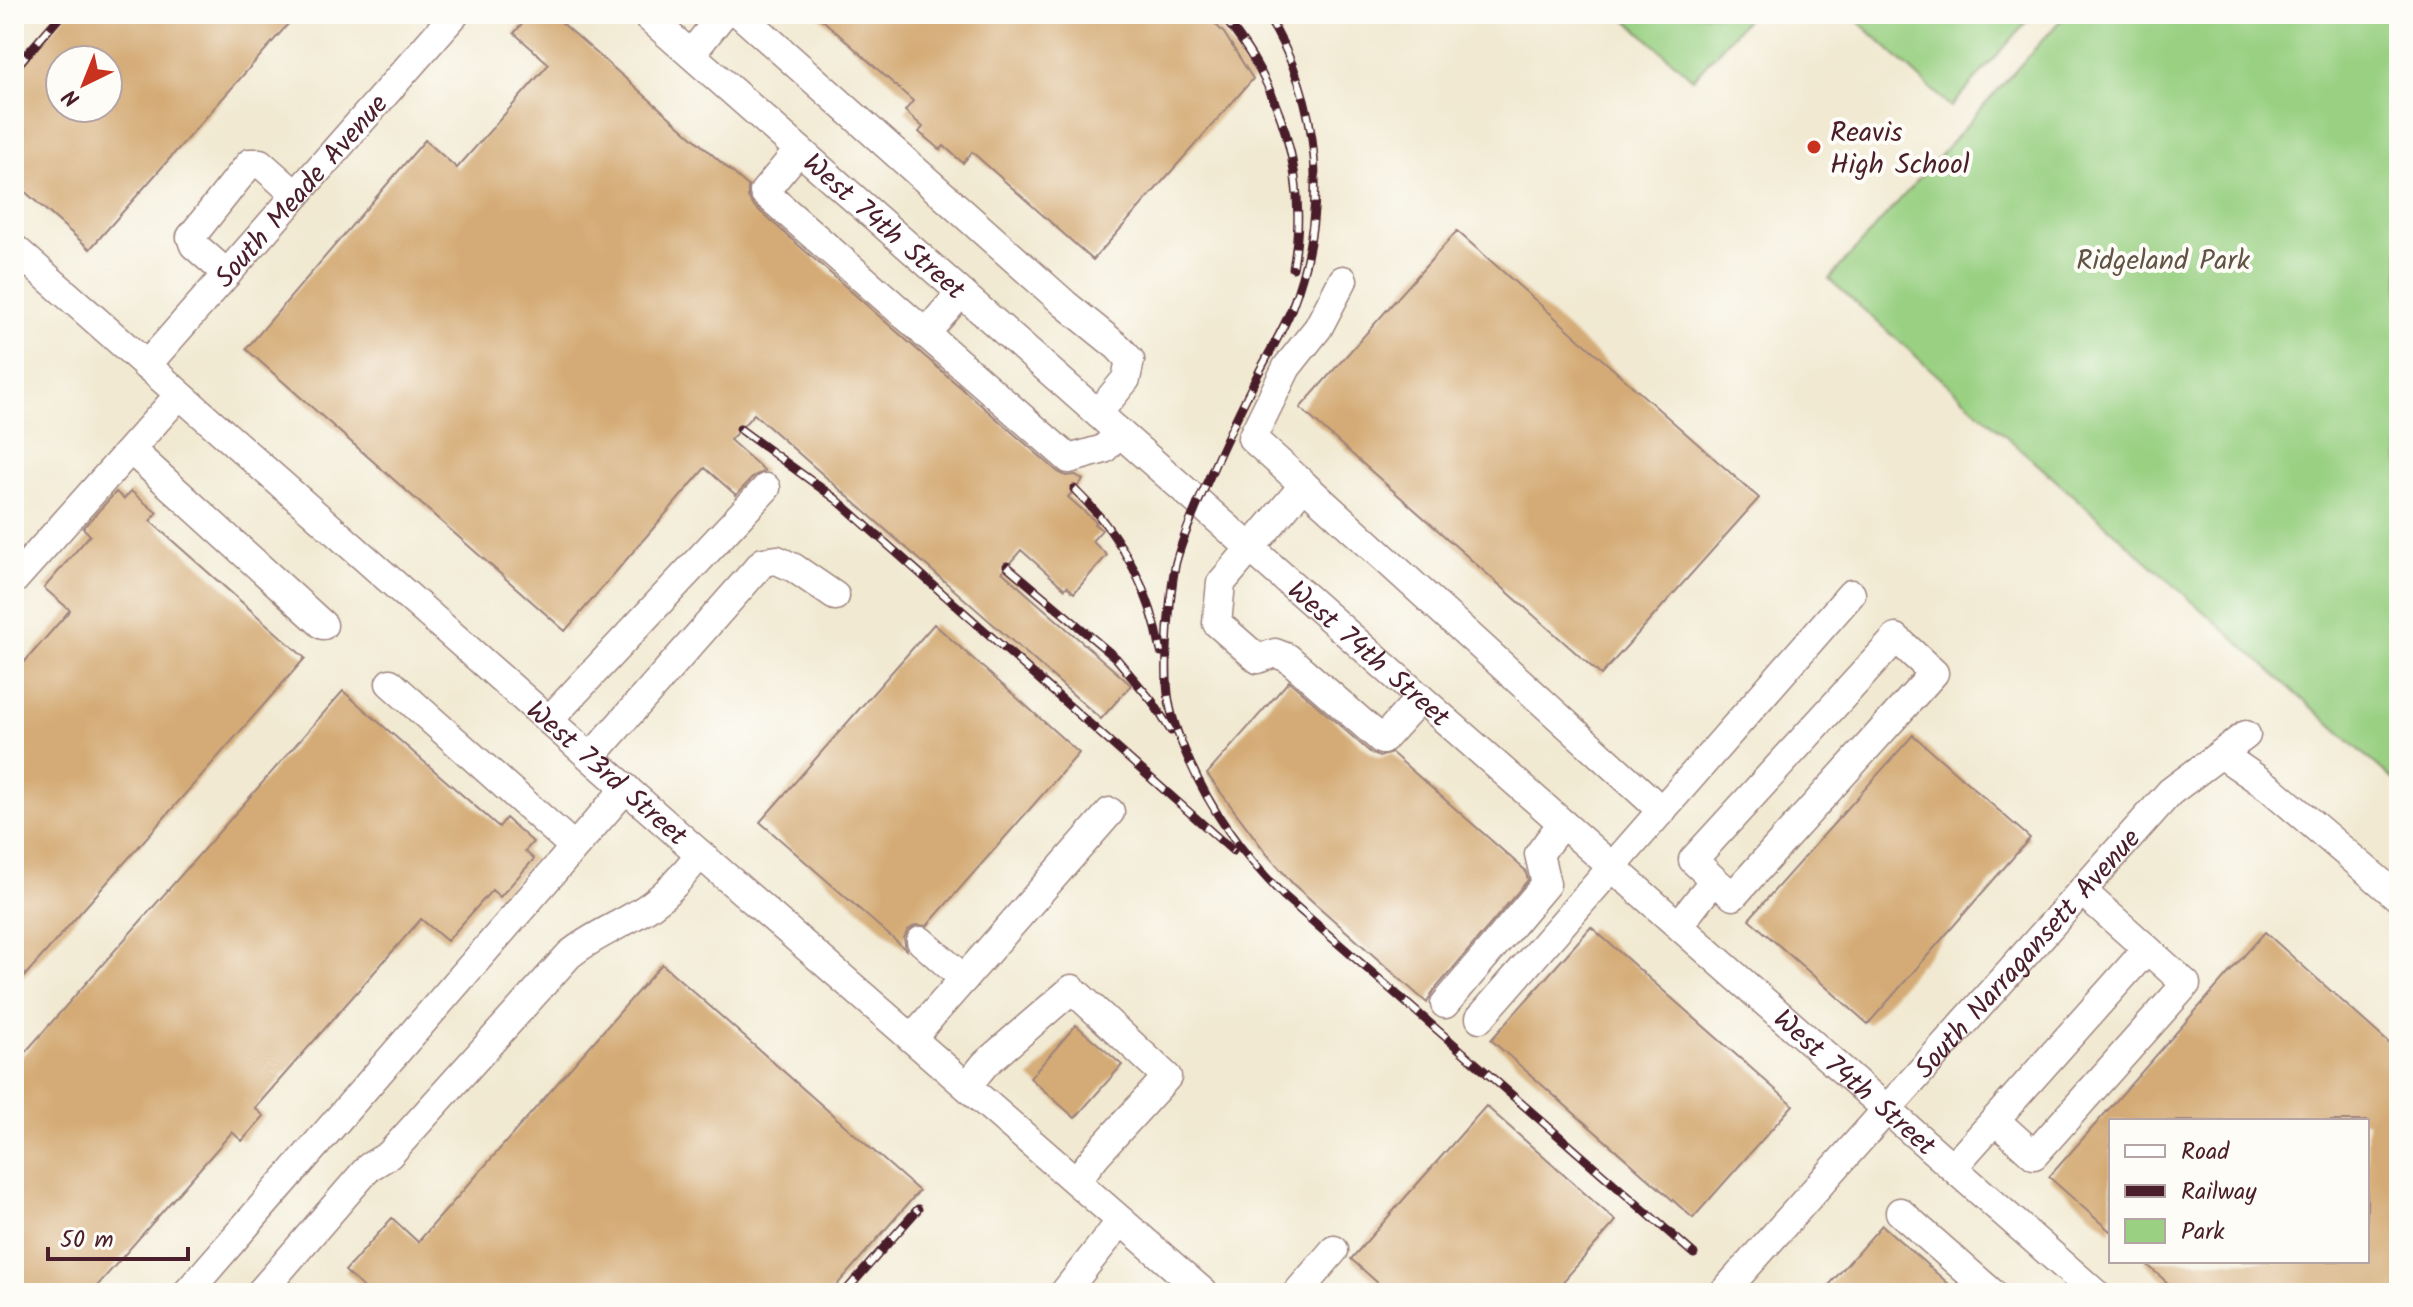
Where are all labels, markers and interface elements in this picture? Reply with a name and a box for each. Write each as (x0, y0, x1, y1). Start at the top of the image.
north arrow (44, 44, 124, 124)
text: N (55, 79, 89, 114)
street label: South Meade Avenue (204, 84, 401, 299)
place label: Reavis High School (1830, 111, 1970, 188)
marker: Reavis High School (1805, 138, 1823, 156)
street label: West 74th Street (792, 143, 976, 313)
park label: Ridgeland Park (2076, 239, 2251, 284)
street label: West 74th Street (1276, 570, 1460, 740)
street label: West 73rd Street (515, 690, 698, 859)
street label: South Narragansett Avenue (1904, 819, 2153, 1090)
street label: West 74th Street (1762, 999, 1946, 1169)
legend (2109, 1119, 2369, 1263)
text: Road (2181, 1133, 2230, 1172)
text: Railway (2181, 1173, 2257, 1212)
scale bar (48, 1211, 188, 1261)
text: Park (2181, 1213, 2225, 1252)
text: 50 m (60, 1221, 114, 1260)

